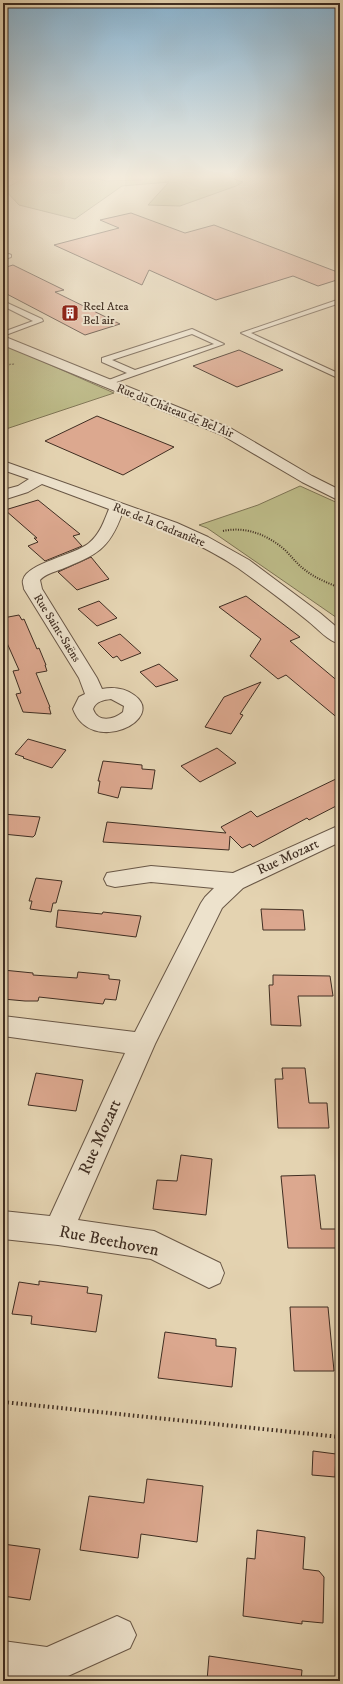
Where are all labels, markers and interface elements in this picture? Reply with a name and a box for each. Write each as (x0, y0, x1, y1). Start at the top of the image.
place label: Reel Atea Bel air (83, 299, 129, 328)
building icon: Reel Atea Bel air (60, 303, 80, 323)
street label: Rue du Château de Bel Air (114, 381, 236, 442)
street label: Rue de la Cadranière (111, 500, 208, 550)
street label: Rue Saint-Saëns (30, 591, 84, 665)
street label: Rue Mozart (254, 835, 322, 879)
street label: Rue Mozart (74, 1095, 127, 1178)
street label: Rue Beethoven (57, 1221, 161, 1261)

